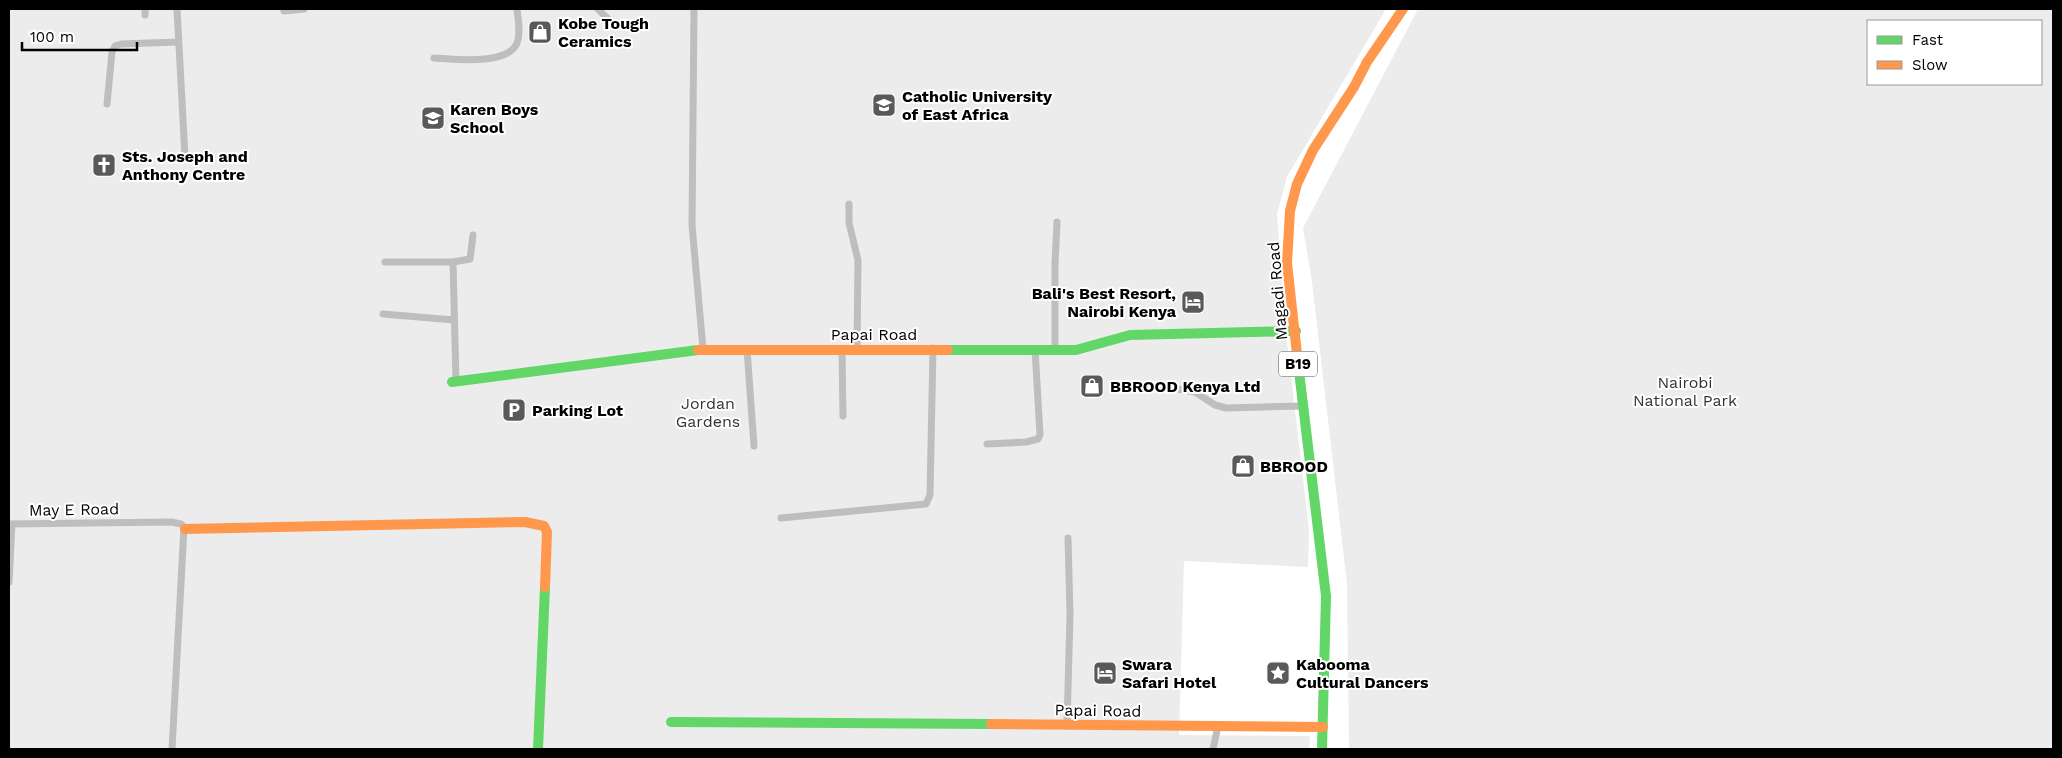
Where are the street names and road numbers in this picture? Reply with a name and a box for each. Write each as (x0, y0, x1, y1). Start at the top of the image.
street label: Magadi Road (1264, 241, 1291, 341)
street label: Papai Road (831, 325, 917, 344)
road number: B19 (1279, 352, 1317, 376)
street label: May E Road (29, 499, 119, 520)
street label: Papai Road (1054, 700, 1141, 721)

